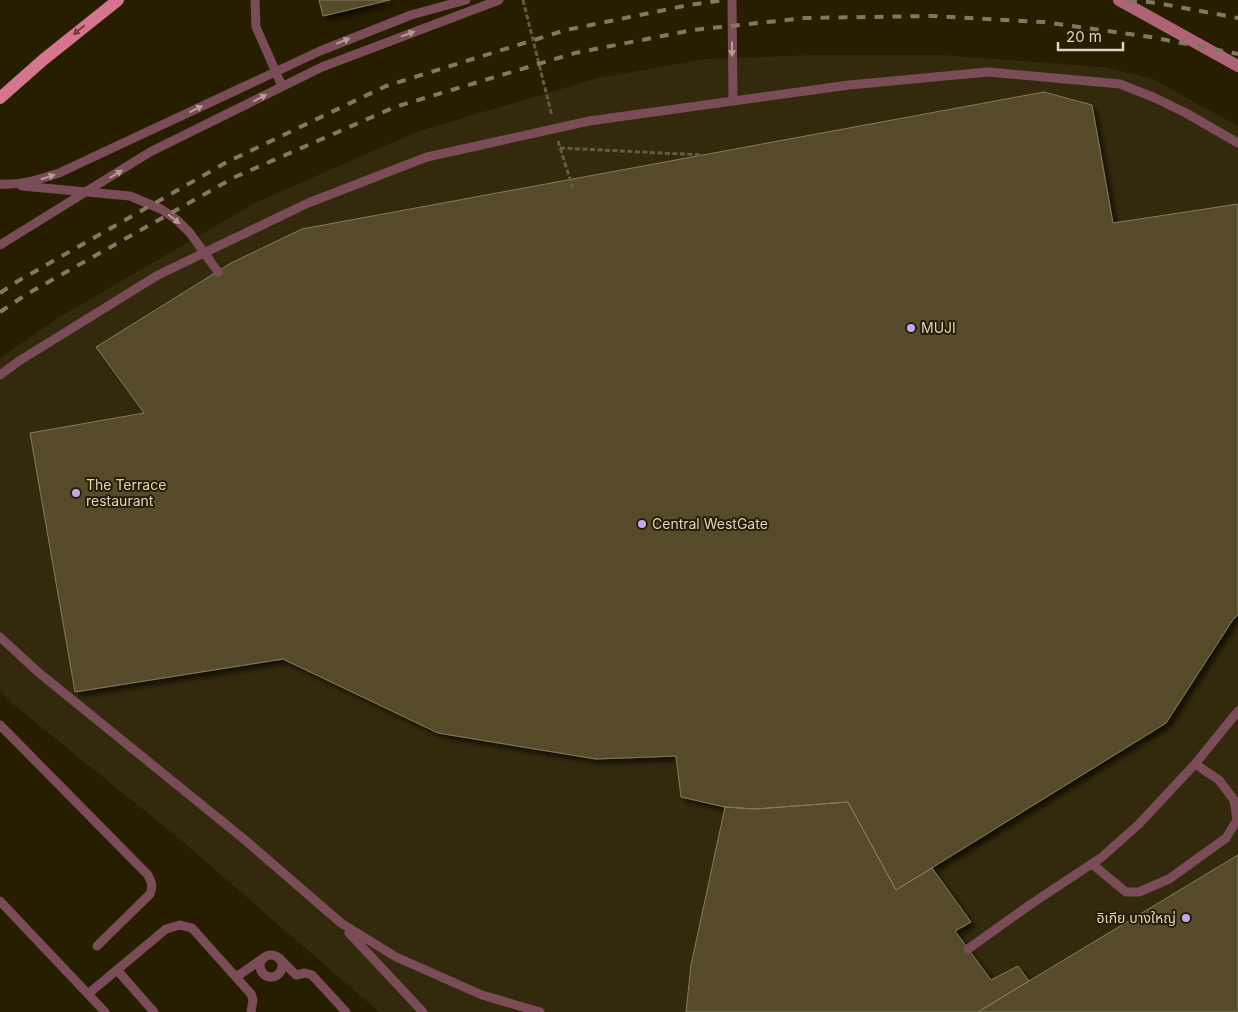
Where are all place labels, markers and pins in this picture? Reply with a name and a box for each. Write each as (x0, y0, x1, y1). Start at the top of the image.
place label: MUJI (921, 319, 956, 336)
marker: MUJI (905, 322, 917, 334)
place label: The Terrace restaurant (86, 476, 166, 509)
marker: The Terrace restaurant (70, 487, 82, 499)
place label: Central WestGate (652, 515, 768, 532)
marker: Central WestGate (636, 518, 648, 530)
place label: อิเกีย บางใหญ่ (1096, 909, 1176, 926)
marker: อิเกีย บางใหญ่ (1180, 912, 1192, 924)

